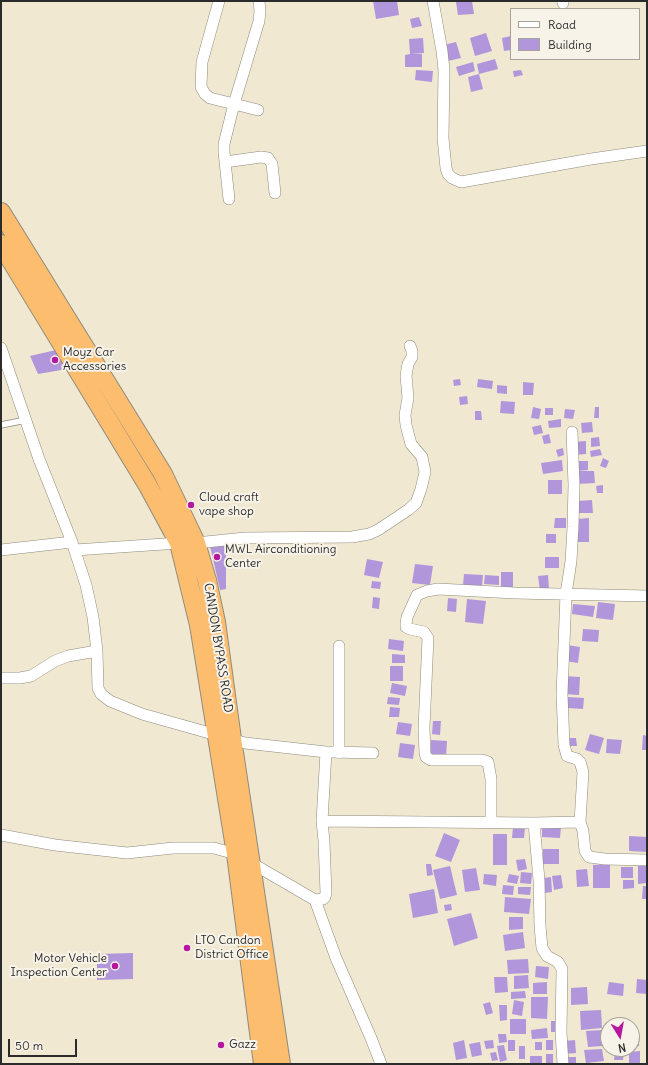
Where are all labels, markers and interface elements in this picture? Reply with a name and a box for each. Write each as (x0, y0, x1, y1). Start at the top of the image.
legend (510, 8, 640, 60)
text: Road (548, 17, 576, 32)
text: Building (548, 37, 592, 52)
place label: Moyz Car Accessories (63, 346, 126, 374)
marker: Moyz Car Accessories (50, 355, 60, 365)
place label: Cloud craft vape shop (199, 491, 259, 519)
marker: Cloud craft vape shop (186, 500, 196, 510)
place label: MWL Airconditioning Center (225, 543, 336, 571)
marker: MWL Airconditioning Center (212, 552, 222, 562)
street label: CANDON BYPASS ROAD (201, 582, 235, 714)
place label: LTO Candon District Office (195, 934, 268, 962)
marker: LTO Candon District Office (182, 943, 192, 953)
place label: Motor Vehicle Inspection Center (11, 952, 107, 980)
marker: Motor Vehicle Inspection Center (110, 961, 120, 971)
north arrow (600, 1017, 640, 1057)
scale bar (10, 1031, 79, 1057)
text: 50 m (15, 1038, 43, 1053)
place label: Gazz (229, 1038, 256, 1052)
marker: Gazz (216, 1040, 226, 1050)
text: N (617, 1040, 627, 1055)

